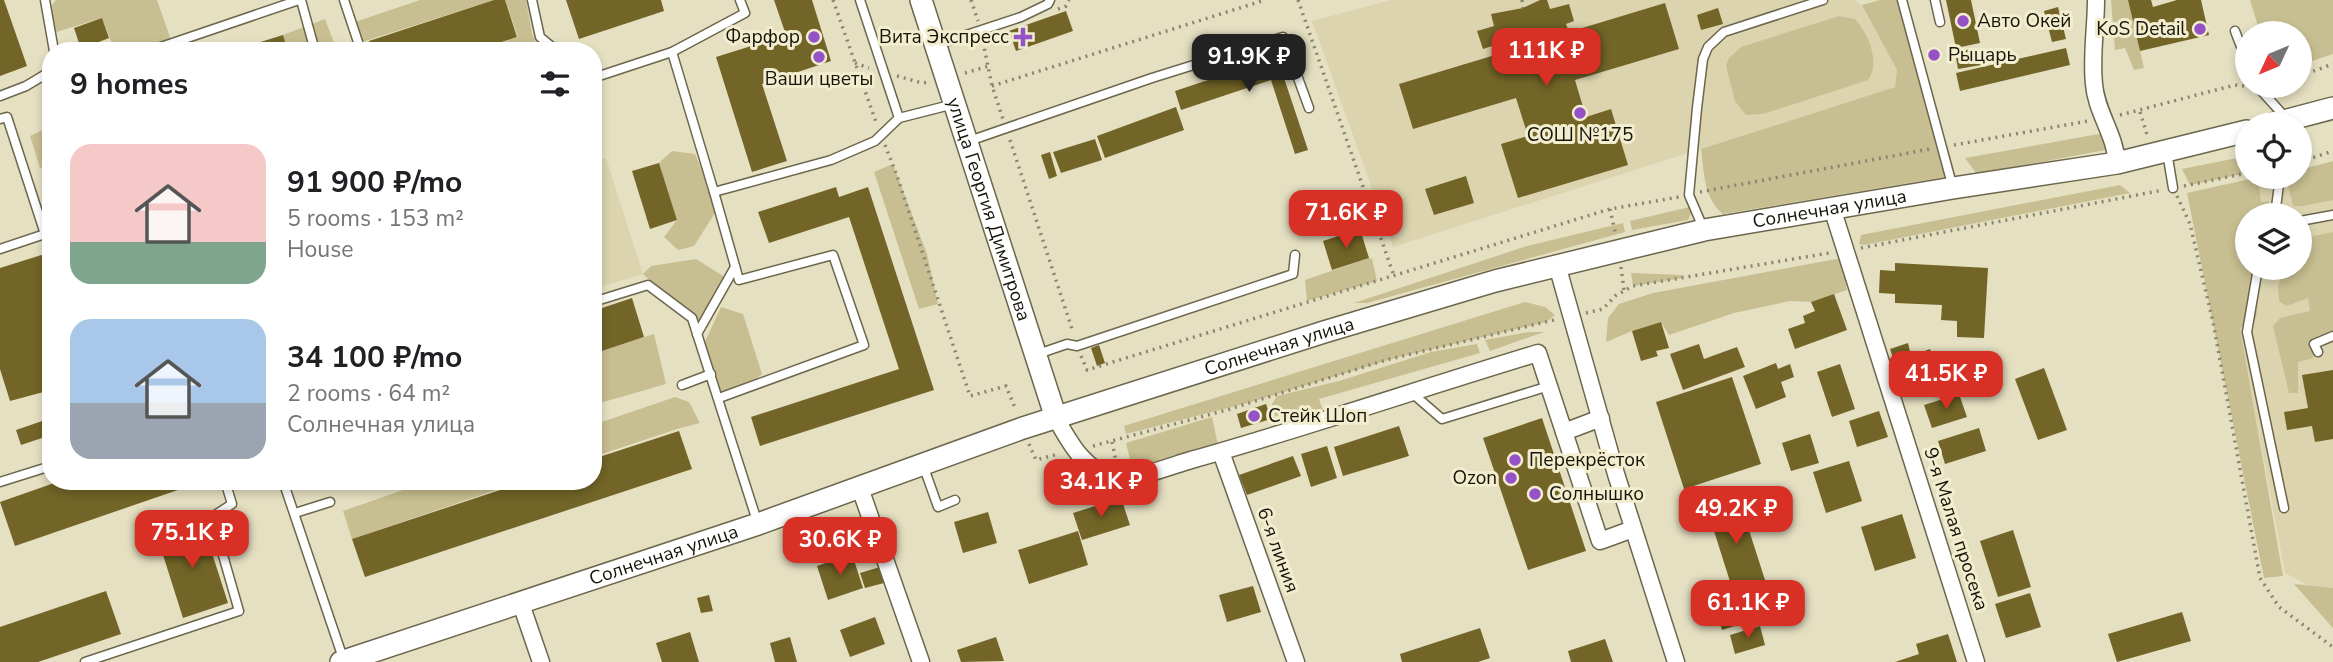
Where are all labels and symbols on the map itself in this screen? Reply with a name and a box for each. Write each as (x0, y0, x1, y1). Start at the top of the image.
place label: Авто Окей (1977, 8, 2071, 34)
marker: Авто Окей (1955, 13, 1971, 29)
place label: KoS Detail (2096, 16, 2186, 42)
marker: KoS Detail (2192, 21, 2208, 37)
north arrow (2235, 21, 2312, 98)
place label: Фарфор (725, 24, 800, 50)
place label: Вита Экспресс (879, 24, 1009, 50)
pin: 111K ₽ (1489, 28, 1603, 88)
marker: Фарфор (806, 29, 822, 45)
marker: Вита Экспресс (1015, 29, 1031, 45)
pin: 91.9K ₽ (1184, 34, 1314, 94)
place label: Рыцарь (1948, 42, 2017, 68)
marker: Рыцарь (1926, 47, 1942, 63)
marker: Ваши цветы (811, 49, 827, 65)
place label: Ваши цветы (765, 66, 873, 92)
street label: улица Георгия Димитрова (940, 94, 1037, 324)
marker: СОШ №175 (1572, 105, 1588, 121)
place label: СОШ №175 (1527, 122, 1633, 148)
street label: Солнечная улица (1751, 183, 1909, 235)
pin: 71.6K ₽ (1281, 190, 1411, 250)
street label: Солнечная улица (1201, 311, 1357, 382)
pin: 41.5K ₽ (1881, 352, 2011, 411)
place label: Стейк Шоп (1268, 403, 1367, 429)
marker: Стейк Шоп (1246, 408, 1262, 424)
street label: 9-я Малая просека (1917, 444, 1995, 614)
place label: Перекрёсток (1529, 447, 1645, 473)
marker: Перекрёсток (1507, 452, 1523, 468)
pin: 34.1K ₽ (1036, 460, 1166, 519)
place label: Ozon (1452, 465, 1497, 491)
marker: Ozon (1503, 470, 1519, 486)
place label: Солнышко (1549, 481, 1644, 507)
marker: Солнышко (1527, 486, 1543, 502)
pin: 49.2K ₽ (1671, 486, 1801, 546)
street label: 6-я линия (1251, 504, 1305, 596)
pin: 75.1K ₽ (127, 510, 257, 570)
street label: Солнечная улица (586, 518, 742, 592)
pin: 30.6K ₽ (775, 518, 905, 577)
pin: 61.1K ₽ (1683, 580, 1813, 640)

